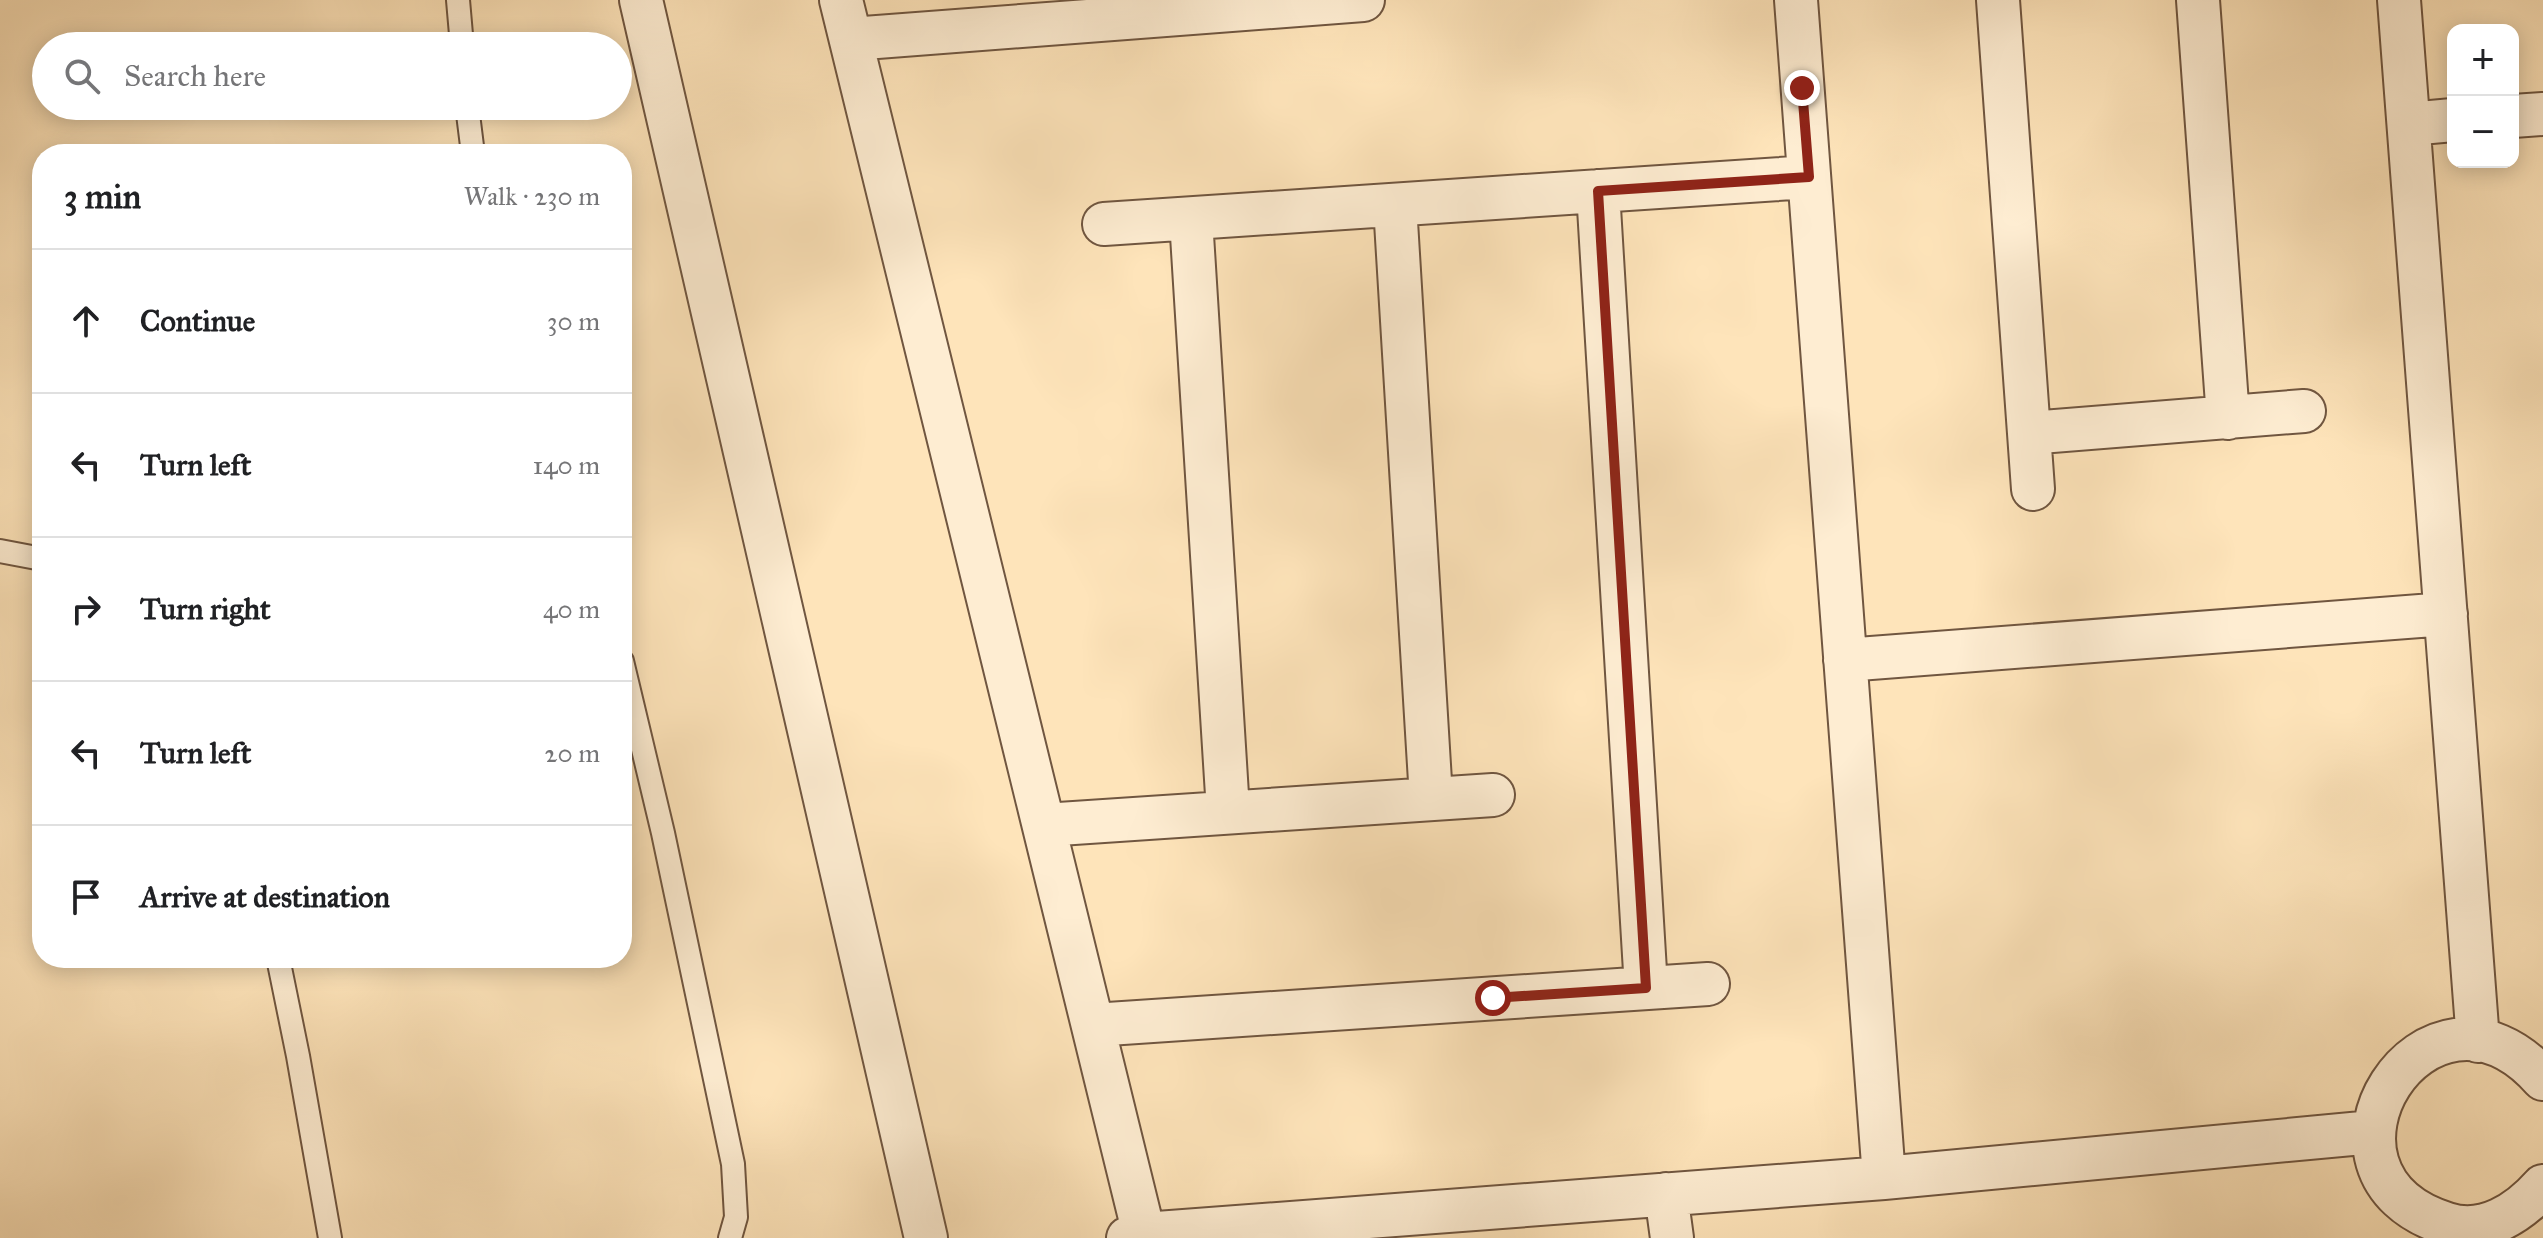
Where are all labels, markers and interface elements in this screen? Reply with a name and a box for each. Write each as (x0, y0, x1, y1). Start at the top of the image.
map controls (2447, 24, 2519, 168)
button: + (2447, 24, 2519, 96)
search box (32, 32, 632, 120)
icon: search (60, 54, 104, 98)
text: Search here (124, 58, 266, 94)
route end (1784, 70, 1820, 106)
button: − (2447, 96, 2519, 168)
text: 3 min (64, 176, 141, 217)
text: Walk · 230 m (464, 180, 600, 212)
icon: ahead (64, 299, 108, 343)
text: Continue (140, 303, 255, 339)
text: 30 m (547, 305, 600, 337)
icon: left (64, 443, 108, 487)
text: Turn left (140, 447, 251, 483)
text: 140 m (533, 449, 600, 481)
icon: right (64, 587, 108, 631)
text: Turn right (140, 591, 271, 627)
text: 40 m (543, 593, 600, 625)
icon: left (64, 731, 108, 775)
text: Turn left (140, 735, 251, 771)
text: 20 m (545, 737, 600, 769)
icon: arrive (64, 875, 108, 919)
text: Arrive at destination (140, 879, 390, 915)
route start (1475, 980, 1511, 1016)

